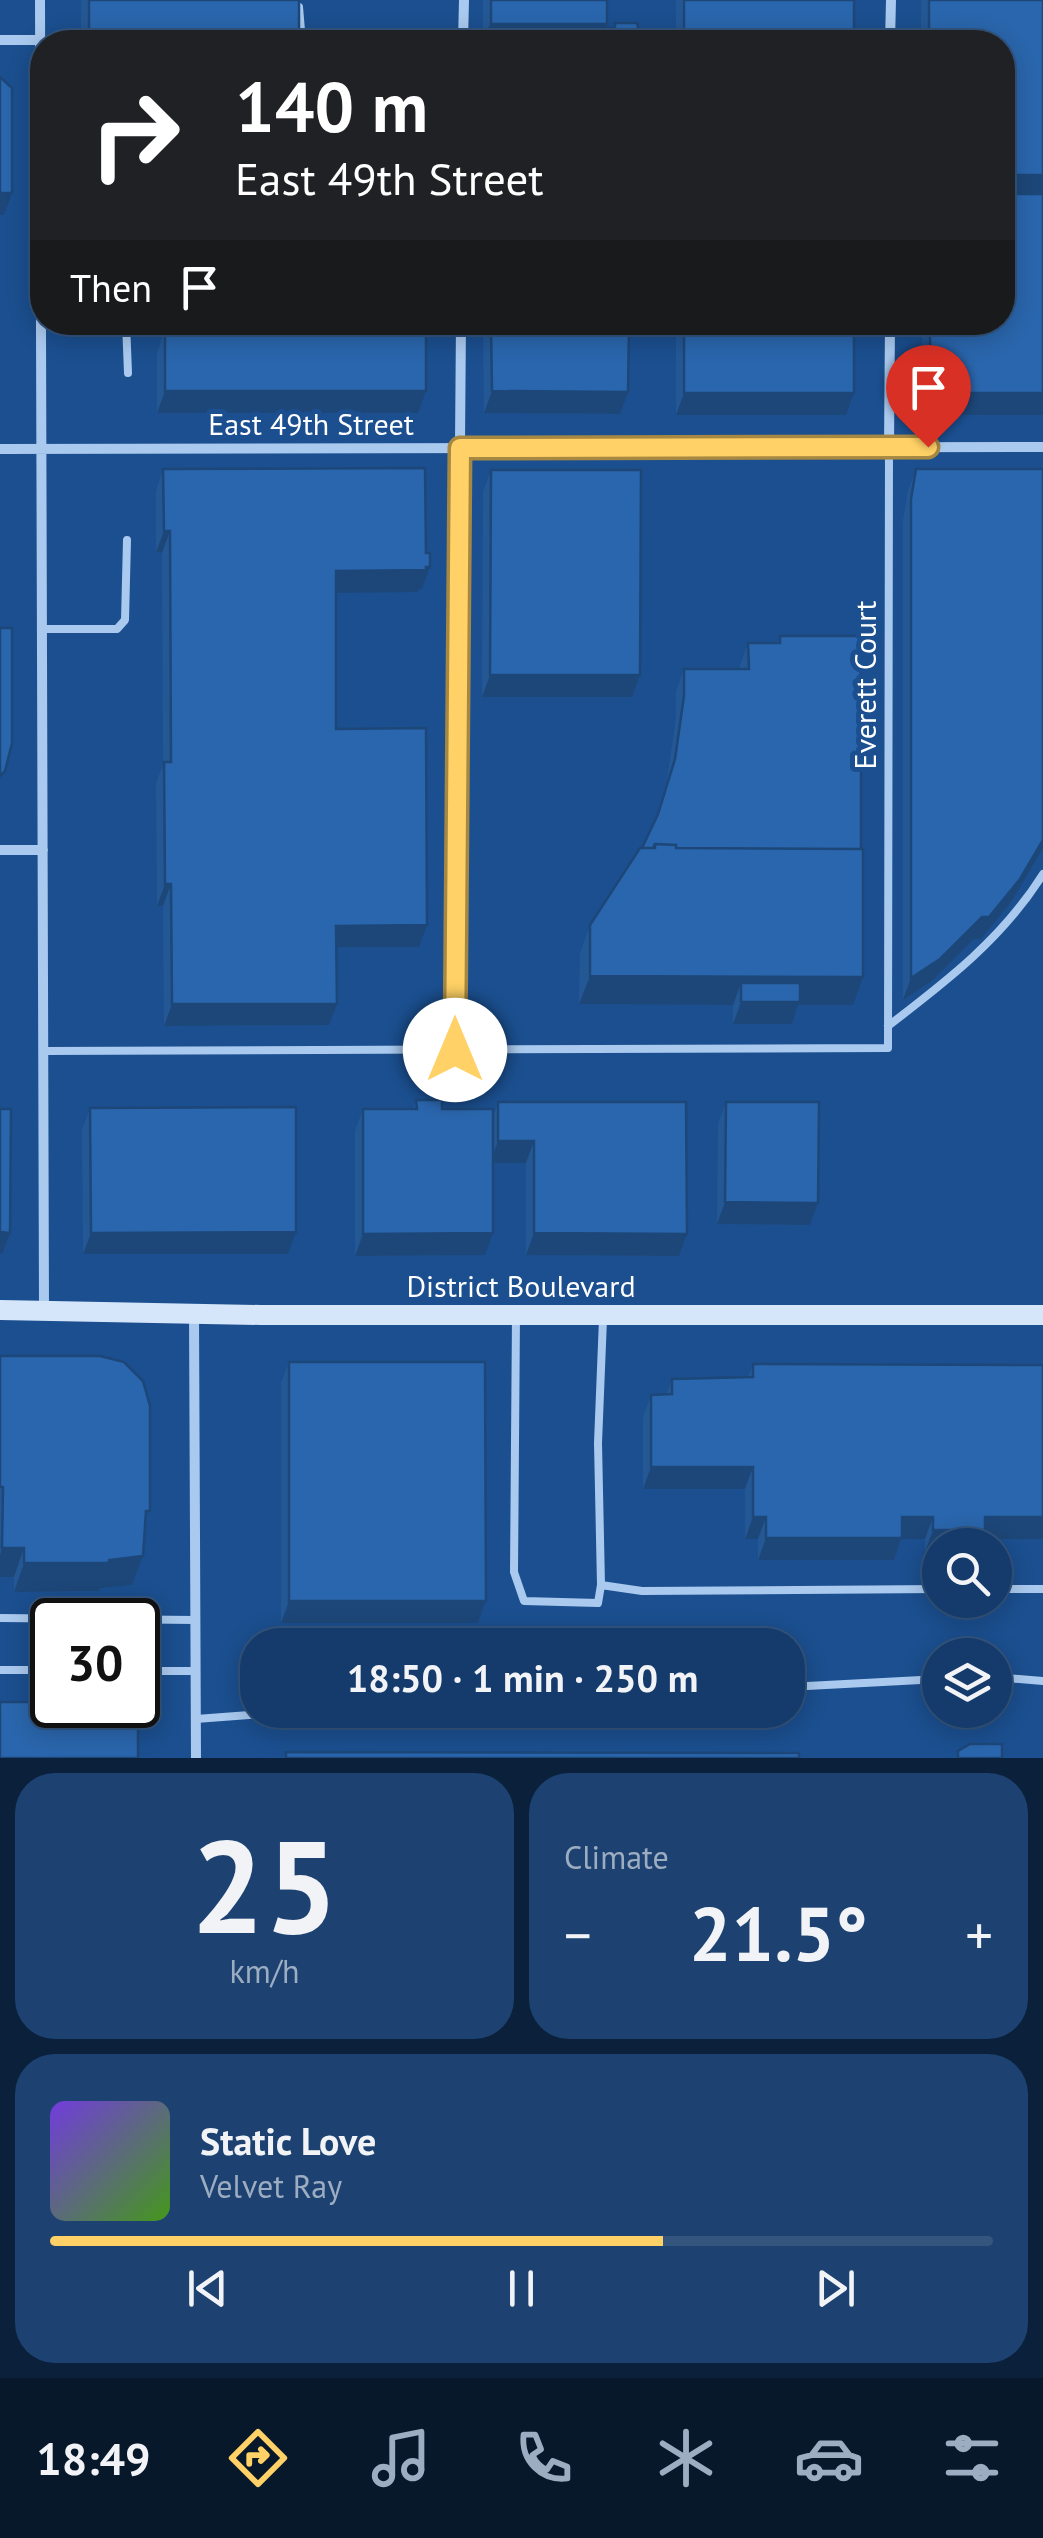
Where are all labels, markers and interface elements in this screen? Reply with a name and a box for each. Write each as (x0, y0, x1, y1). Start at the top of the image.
text: 140 m (235, 61, 428, 151)
icon: right (70, 70, 200, 200)
text: East 49th Street (235, 149, 544, 207)
icon: arrive (172, 260, 227, 315)
text: Then (70, 263, 152, 312)
pin (886, 345, 971, 448)
icon: arrive (901, 360, 956, 415)
street label: East 49th Street (208, 404, 414, 443)
street label: Everett Court (845, 601, 884, 769)
position arrow (403, 998, 507, 1102)
street label: District Boulevard (406, 1266, 636, 1305)
map controls (922, 1528, 1012, 1728)
button: search (922, 1528, 1012, 1618)
speed limit sign: 30 (30, 1598, 160, 1728)
button: layers (922, 1638, 1012, 1728)
text: 18:50 · 1 min · 250 m (347, 1653, 698, 1702)
text: 25 (191, 1801, 338, 1969)
text: Climate (564, 1836, 669, 1878)
text: 21.5° (689, 1885, 868, 1982)
text: − (564, 1899, 592, 1970)
text: + (965, 1899, 993, 1970)
text: km/h (229, 1950, 300, 1992)
text: Static Love (200, 2116, 376, 2165)
text: Velvet Ray (200, 2165, 342, 2207)
icon: previous (180, 2261, 235, 2316)
icon: pause (494, 2261, 549, 2316)
icon: next (808, 2261, 863, 2316)
icon: directions (223, 2423, 293, 2493)
icon: music (366, 2423, 436, 2493)
icon: phone (509, 2423, 579, 2493)
icon: climate (651, 2423, 721, 2493)
icon: car (794, 2423, 864, 2493)
icon: filters (937, 2423, 1007, 2493)
text: 18:49 (36, 2429, 151, 2487)

